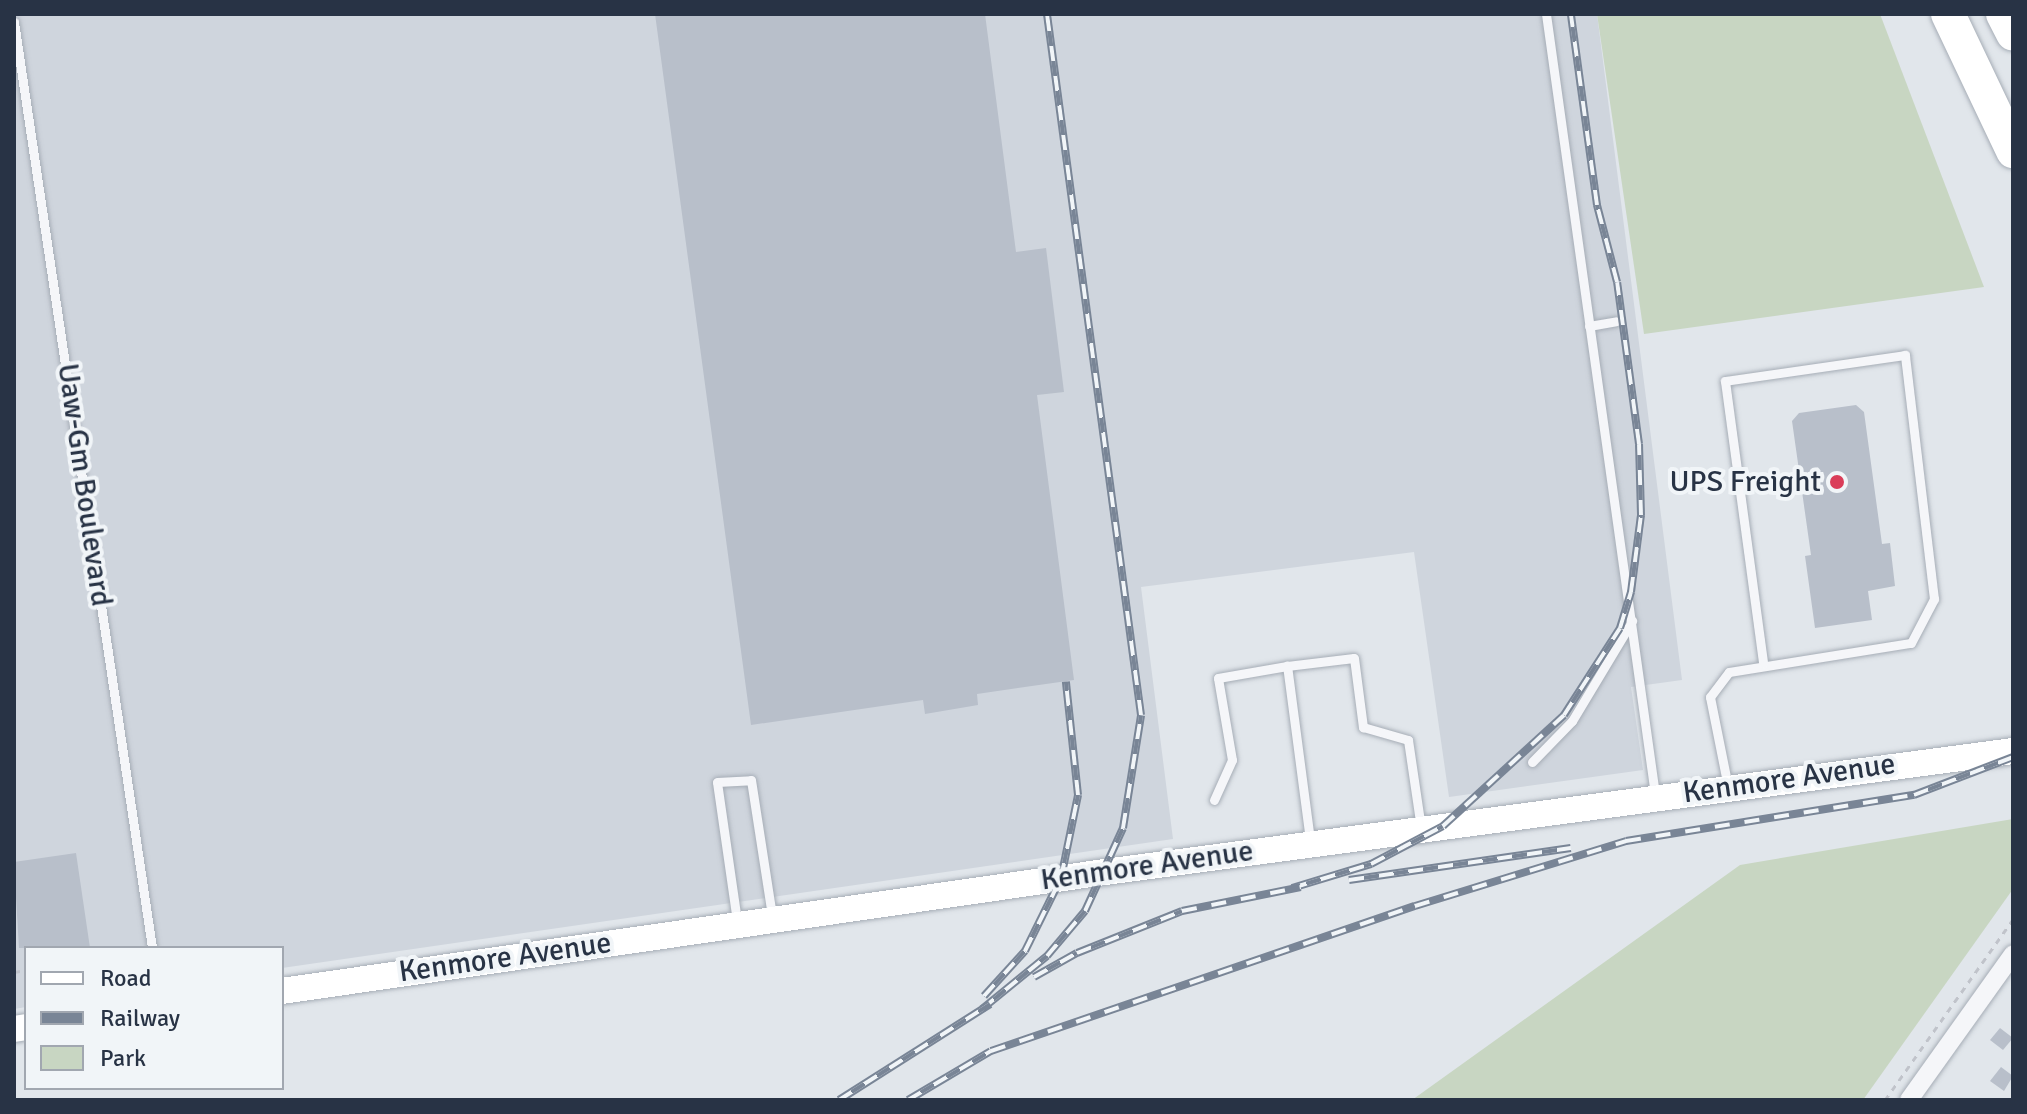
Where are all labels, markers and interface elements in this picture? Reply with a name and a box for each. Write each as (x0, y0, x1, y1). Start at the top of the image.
street label: Uaw-Gm Boulevard (49, 361, 119, 609)
place label: UPS Freight (1669, 464, 1821, 500)
marker: UPS Freight (1828, 473, 1846, 491)
street label: Kenmore Avenue (1680, 746, 1898, 812)
street label: Kenmore Avenue (1038, 833, 1256, 899)
street label: Kenmore Avenue (396, 925, 614, 991)
legend (24, 946, 284, 1090)
text: Road (100, 963, 151, 993)
text: Railway (100, 1003, 180, 1033)
text: Park (100, 1043, 146, 1073)

